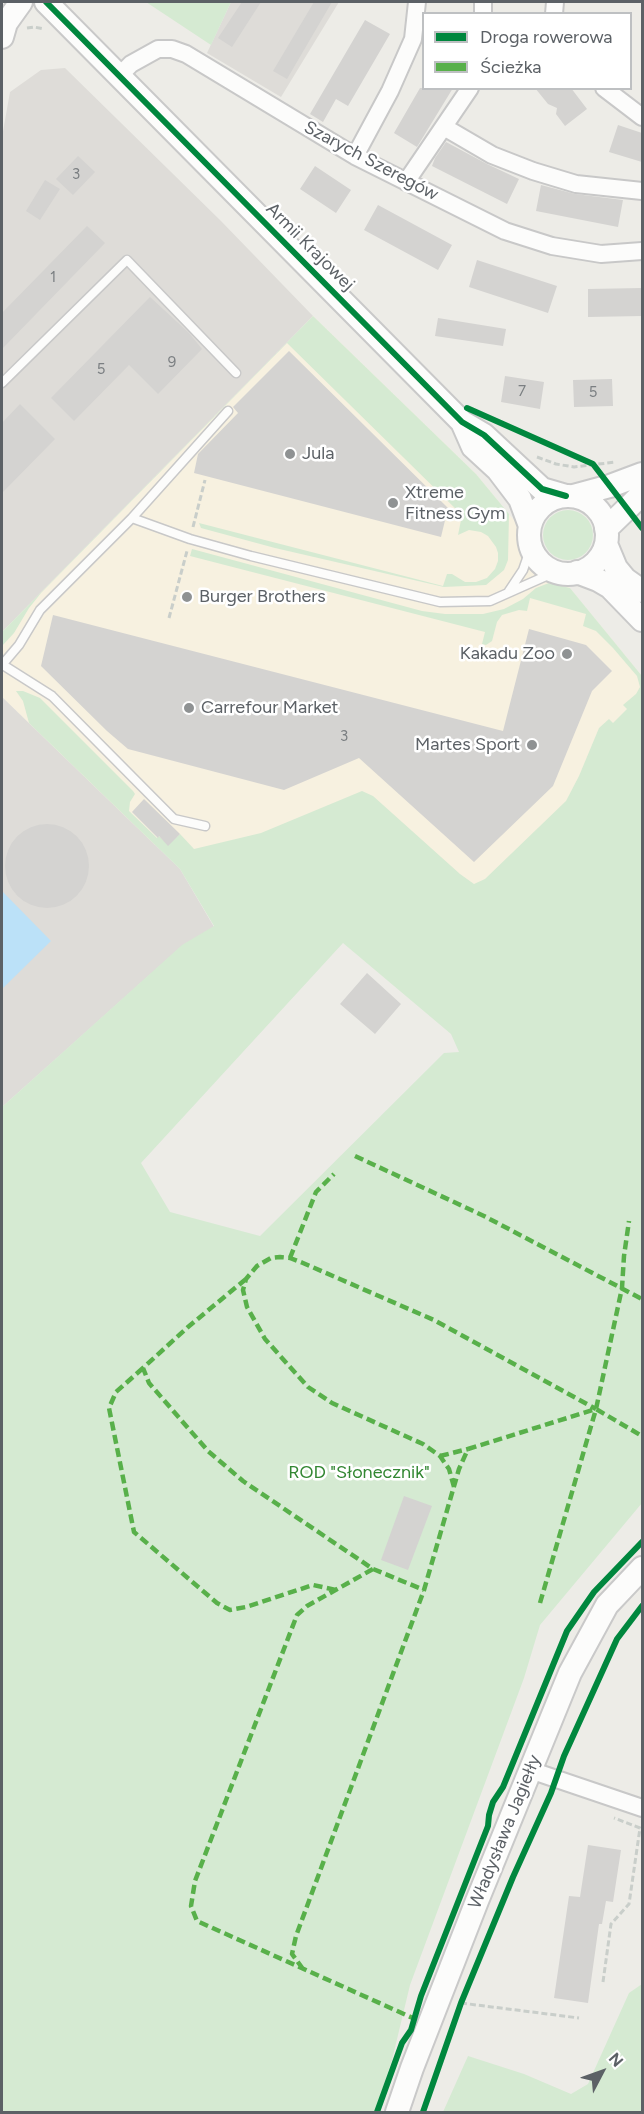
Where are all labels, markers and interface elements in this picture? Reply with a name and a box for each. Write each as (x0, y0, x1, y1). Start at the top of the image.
legend (422, 12, 632, 90)
text: Droga rowerowa (480, 26, 612, 48)
text: Ścieżka (480, 56, 541, 78)
street label: Szarych Szeregów (300, 116, 442, 206)
house number: 3 (72, 166, 80, 184)
street label: Armii Krajowej (261, 198, 359, 296)
house number: 1 (50, 269, 56, 287)
house number: 9 (168, 354, 176, 372)
house number: 5 (97, 361, 105, 379)
house number: 7 (518, 383, 526, 401)
house number: 5 (589, 384, 597, 402)
place label: Jula (302, 443, 334, 465)
marker: Jula (283, 447, 297, 461)
place label: Xtreme Fitness Gym (405, 482, 505, 524)
marker: Xtreme Fitness Gym (386, 496, 400, 510)
place label: Burger Brothers (199, 586, 326, 608)
marker: Burger Brothers (180, 590, 194, 604)
place label: Kakadu Zoo (460, 643, 555, 665)
marker: Kakadu Zoo (560, 647, 574, 661)
place label: Carrefour Market (201, 697, 338, 719)
marker: Carrefour Market (182, 701, 196, 715)
house number: 3 (340, 728, 348, 746)
place label: Martes Sport (415, 734, 520, 756)
marker: Martes Sport (525, 738, 539, 752)
park label: ROD "Słonecznik" (288, 1462, 430, 1484)
street label: Władysława Jagiełły (464, 1752, 546, 1912)
north arrow (572, 2042, 632, 2102)
text: N (605, 2049, 627, 2071)

